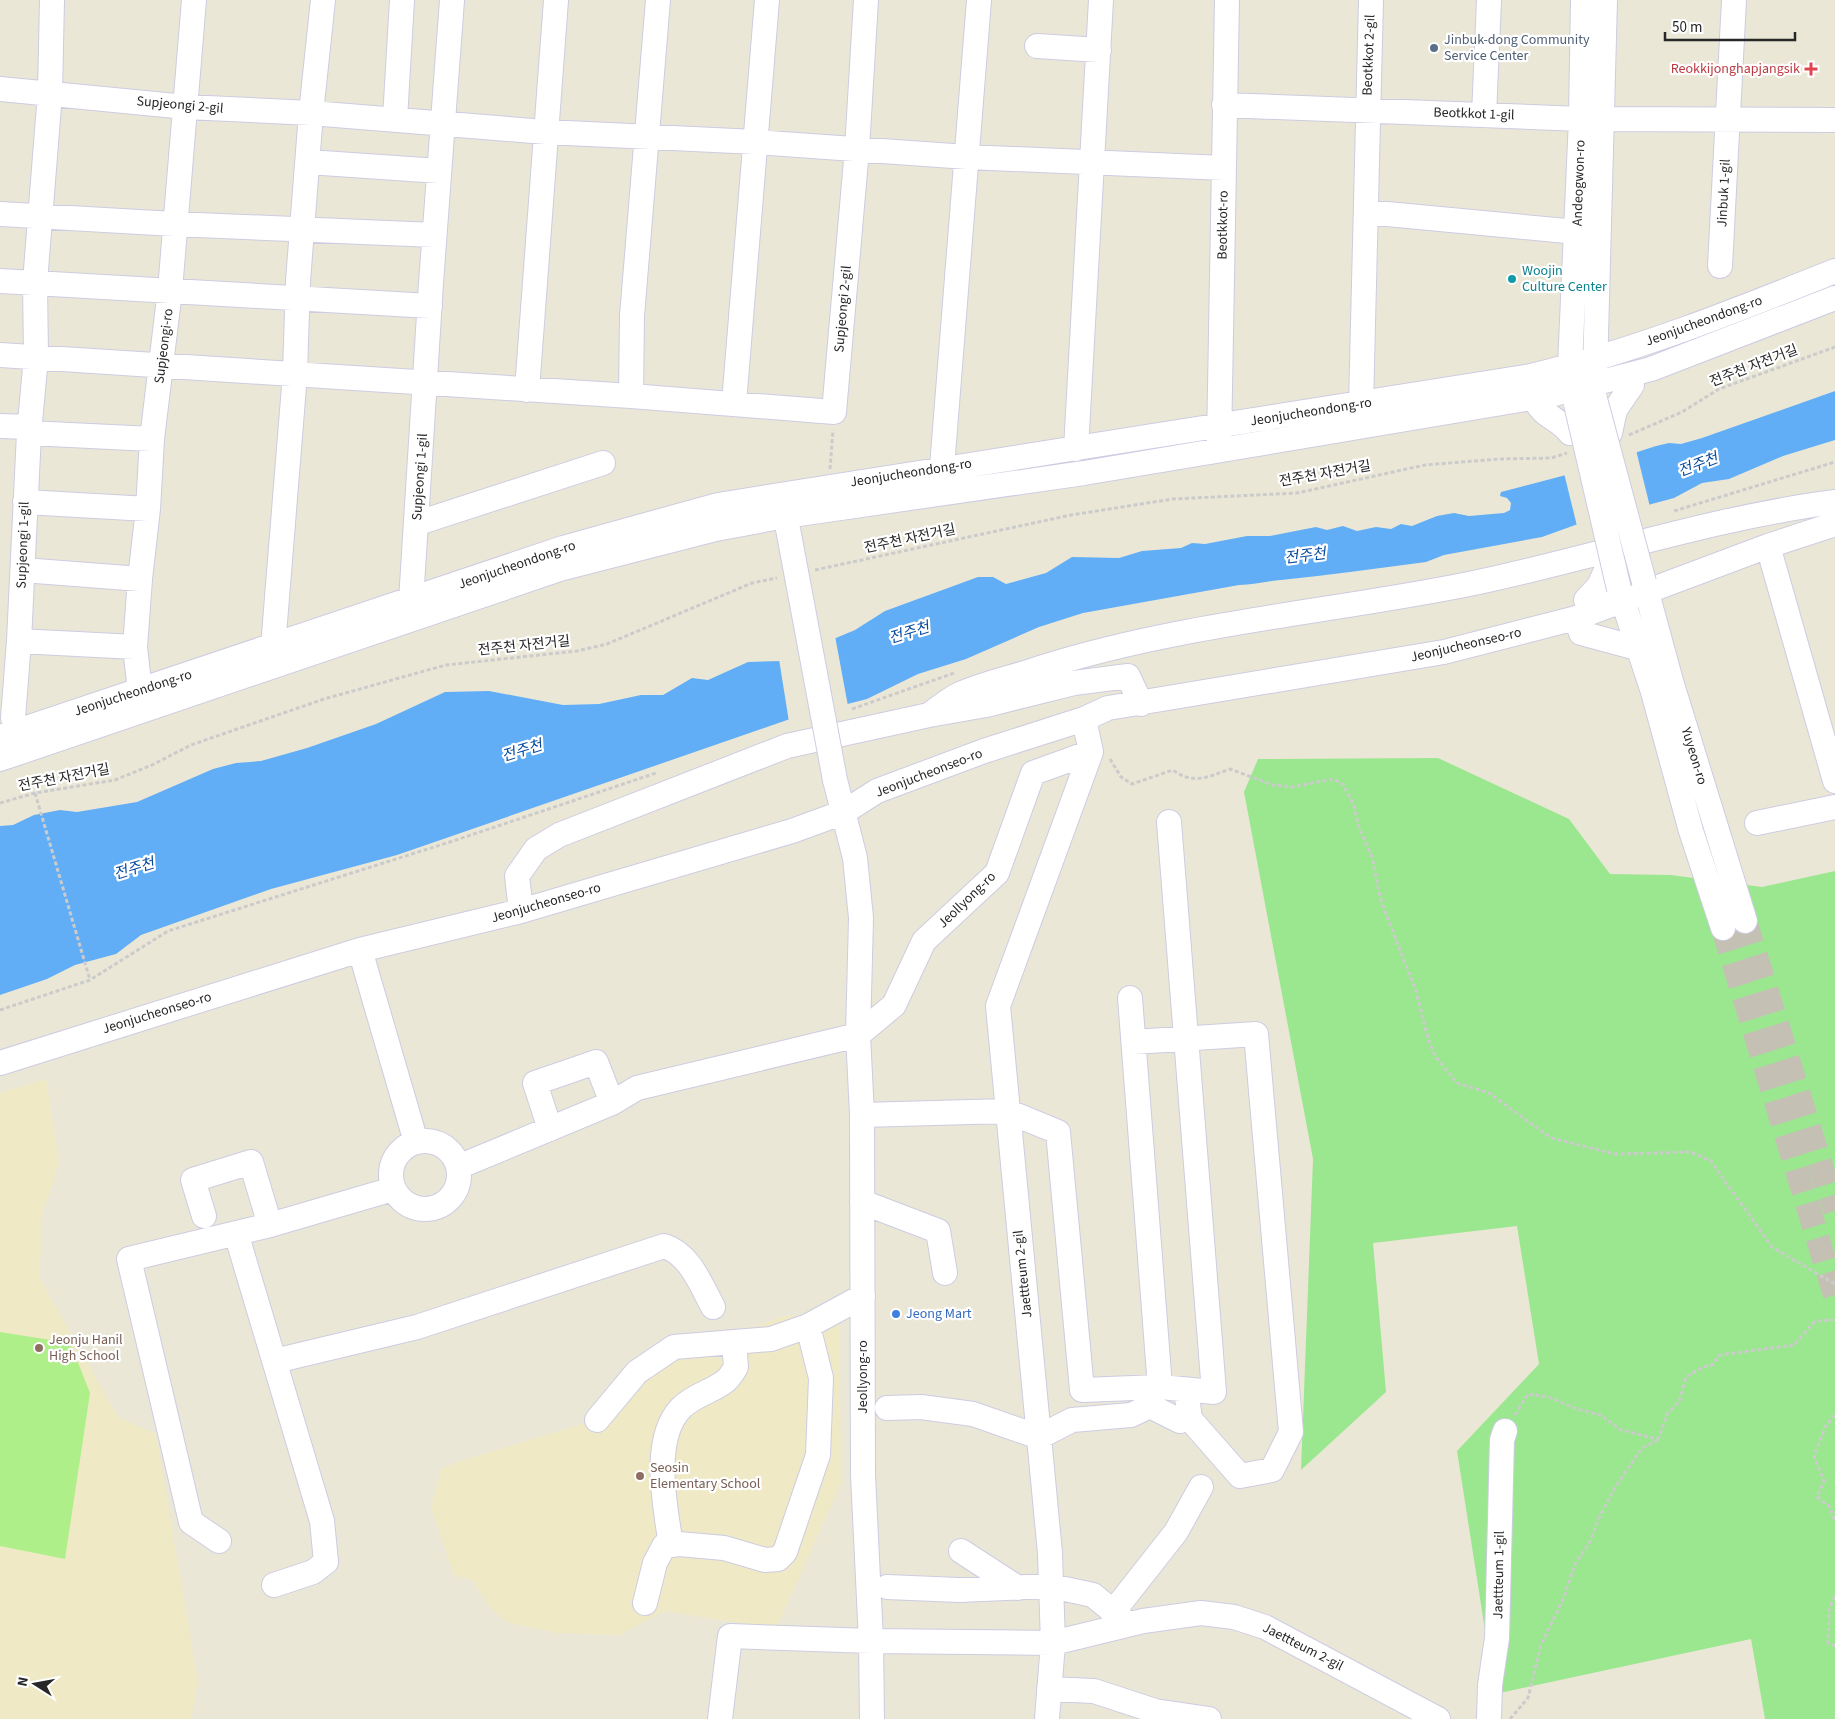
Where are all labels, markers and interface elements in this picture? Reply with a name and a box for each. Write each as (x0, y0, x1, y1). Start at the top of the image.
scale bar (1665, 10, 1795, 42)
street label: Beotkkot 2-gil (1358, 14, 1380, 96)
text: 50 m (1672, 17, 1702, 38)
place label: Jinbuk-dong Community Service Center (1444, 30, 1590, 66)
marker: Jinbuk-dong Community Service Center (1428, 42, 1440, 54)
place label: Reokkijonghapjangsik (1671, 59, 1800, 79)
marker: Reokkijonghapjangsik (1804, 62, 1818, 76)
street label: Supjeongi 2-gil (136, 91, 225, 119)
street label: Beotkkot 1-gil (1433, 103, 1515, 125)
street label: Andeogwon-ro (1567, 139, 1591, 227)
street label: Jinbuk 1-gil (1712, 158, 1736, 228)
street label: Beotkkot-ro (1212, 190, 1234, 260)
place label: Woojin Culture Center (1522, 261, 1607, 297)
street label: Supjeongi 2-gil (829, 264, 857, 353)
marker: Woojin Culture Center (1506, 273, 1518, 285)
street label: Jeonjucheondong-ro (1643, 291, 1765, 351)
street label: Supjeongi-ro (149, 307, 179, 385)
street label: 전주천 자전거길 (1707, 340, 1801, 392)
street label: Jeonjucheondong-ro (1249, 393, 1373, 431)
street label: Supjeongi 1-gil (407, 432, 433, 521)
water label: 전주천 (1675, 447, 1723, 482)
street label: Jeonjucheondong-ro (849, 454, 973, 492)
street label: 전주천 자전거길 (1277, 456, 1373, 492)
street label: Supjeongi 1-gil (11, 501, 35, 589)
street label: 전주천 자전거길 (862, 520, 958, 558)
street label: Jeonjucheondong-ro (456, 536, 578, 594)
water label: 전주천 (1283, 543, 1329, 569)
water label: 전주천 (886, 616, 934, 649)
street label: Jeonjucheonseo-ro (1409, 623, 1523, 667)
street label: 전주천 자전거길 (477, 631, 571, 661)
street label: Jeonjucheondong-ro (71, 664, 195, 722)
street label: Yuyeon-ro (1675, 724, 1712, 787)
water label: 전주천 (499, 734, 547, 767)
street label: Jeonjucheonseo-ro (873, 743, 985, 803)
street label: 전주천 자전거길 (16, 759, 112, 797)
water label: 전주천 (111, 852, 159, 885)
street label: Jeollyong-ro (933, 867, 1001, 933)
street label: Jeonjucheonseo-ro (489, 878, 603, 928)
street label: Jeonjucheonseo-ro (100, 987, 214, 1039)
street label: Jaettteum 2-gil (1008, 1229, 1038, 1319)
place label: Jeong Mart (906, 1304, 972, 1324)
marker: Jeong Mart (890, 1308, 902, 1320)
place label: Jeonju Hanil High School (49, 1330, 123, 1366)
street label: Jeollyong-ro (853, 1340, 873, 1414)
marker: Jeonju Hanil High School (33, 1342, 45, 1354)
place label: Seosin Elementary School (650, 1458, 761, 1494)
marker: Seosin Elementary School (634, 1470, 646, 1482)
street label: Jaettteum 1-gil (1488, 1530, 1510, 1619)
street label: Jaettteum 2-gil (1259, 1618, 1347, 1676)
north arrow (10, 1659, 60, 1709)
text: N (13, 1675, 34, 1688)

